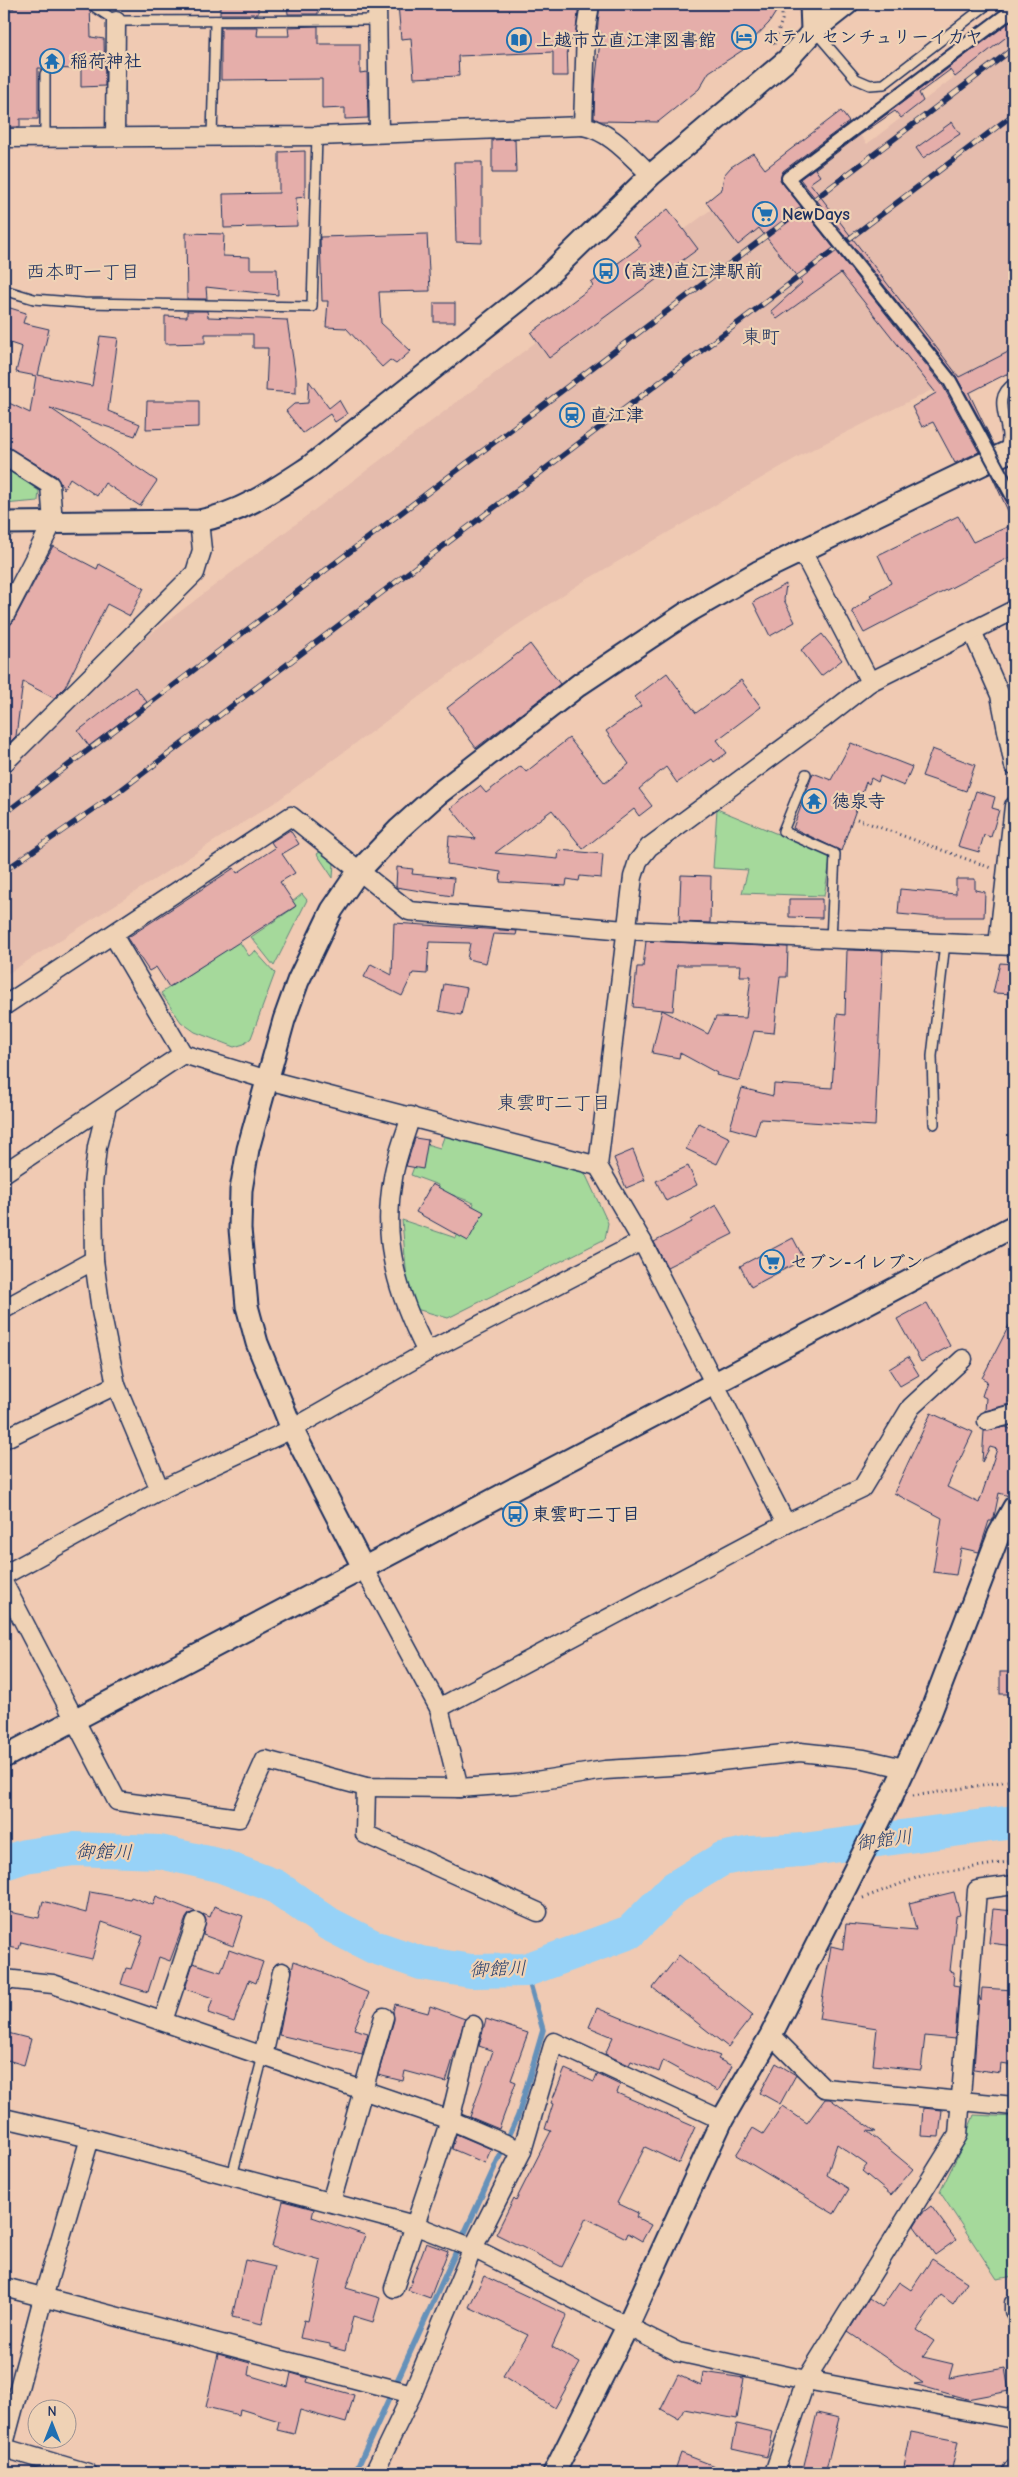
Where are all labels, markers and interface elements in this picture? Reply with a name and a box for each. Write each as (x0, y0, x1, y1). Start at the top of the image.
hotel icon: ホテル センチュリーイカヤ (731, 24, 757, 50)
library icon: 上越市立直江津図書館 (506, 27, 532, 53)
place label: ホテル センチュリーイカヤ (762, 27, 983, 48)
place label: 上越市立直江津図書館 (536, 30, 716, 51)
temple icon: 稲荷神社 (39, 48, 65, 74)
place label: 稲荷神社 (70, 51, 142, 72)
supermarket icon: NewDays (752, 201, 778, 227)
place label: NewDays (782, 204, 850, 225)
bus stop icon: (高速)直江津駅前 (593, 258, 619, 284)
district label: 西本町一丁目 (26, 261, 140, 283)
place label: (高速)直江津駅前 (624, 261, 763, 282)
district label: 東町 (742, 326, 780, 348)
station icon: 直江津 (559, 402, 585, 428)
place label: 直江津 (590, 405, 644, 426)
temple icon: 徳泉寺 (801, 788, 827, 814)
place label: 徳泉寺 (832, 791, 886, 812)
district label: 東雲町二丁目 (497, 1092, 611, 1114)
supermarket icon: セブン-イレブン (759, 1249, 785, 1275)
place label: セブン-イレブン (790, 1252, 923, 1273)
bus stop icon: 東雲町二丁目 (502, 1501, 528, 1527)
place label: 東雲町二丁目 (532, 1504, 640, 1525)
water label: 御館川 (854, 1826, 914, 1854)
water label: 御館川 (75, 1841, 133, 1863)
water label: 御館川 (469, 1957, 527, 1981)
north arrow (28, 2400, 78, 2450)
text: N (47, 2403, 57, 2420)

